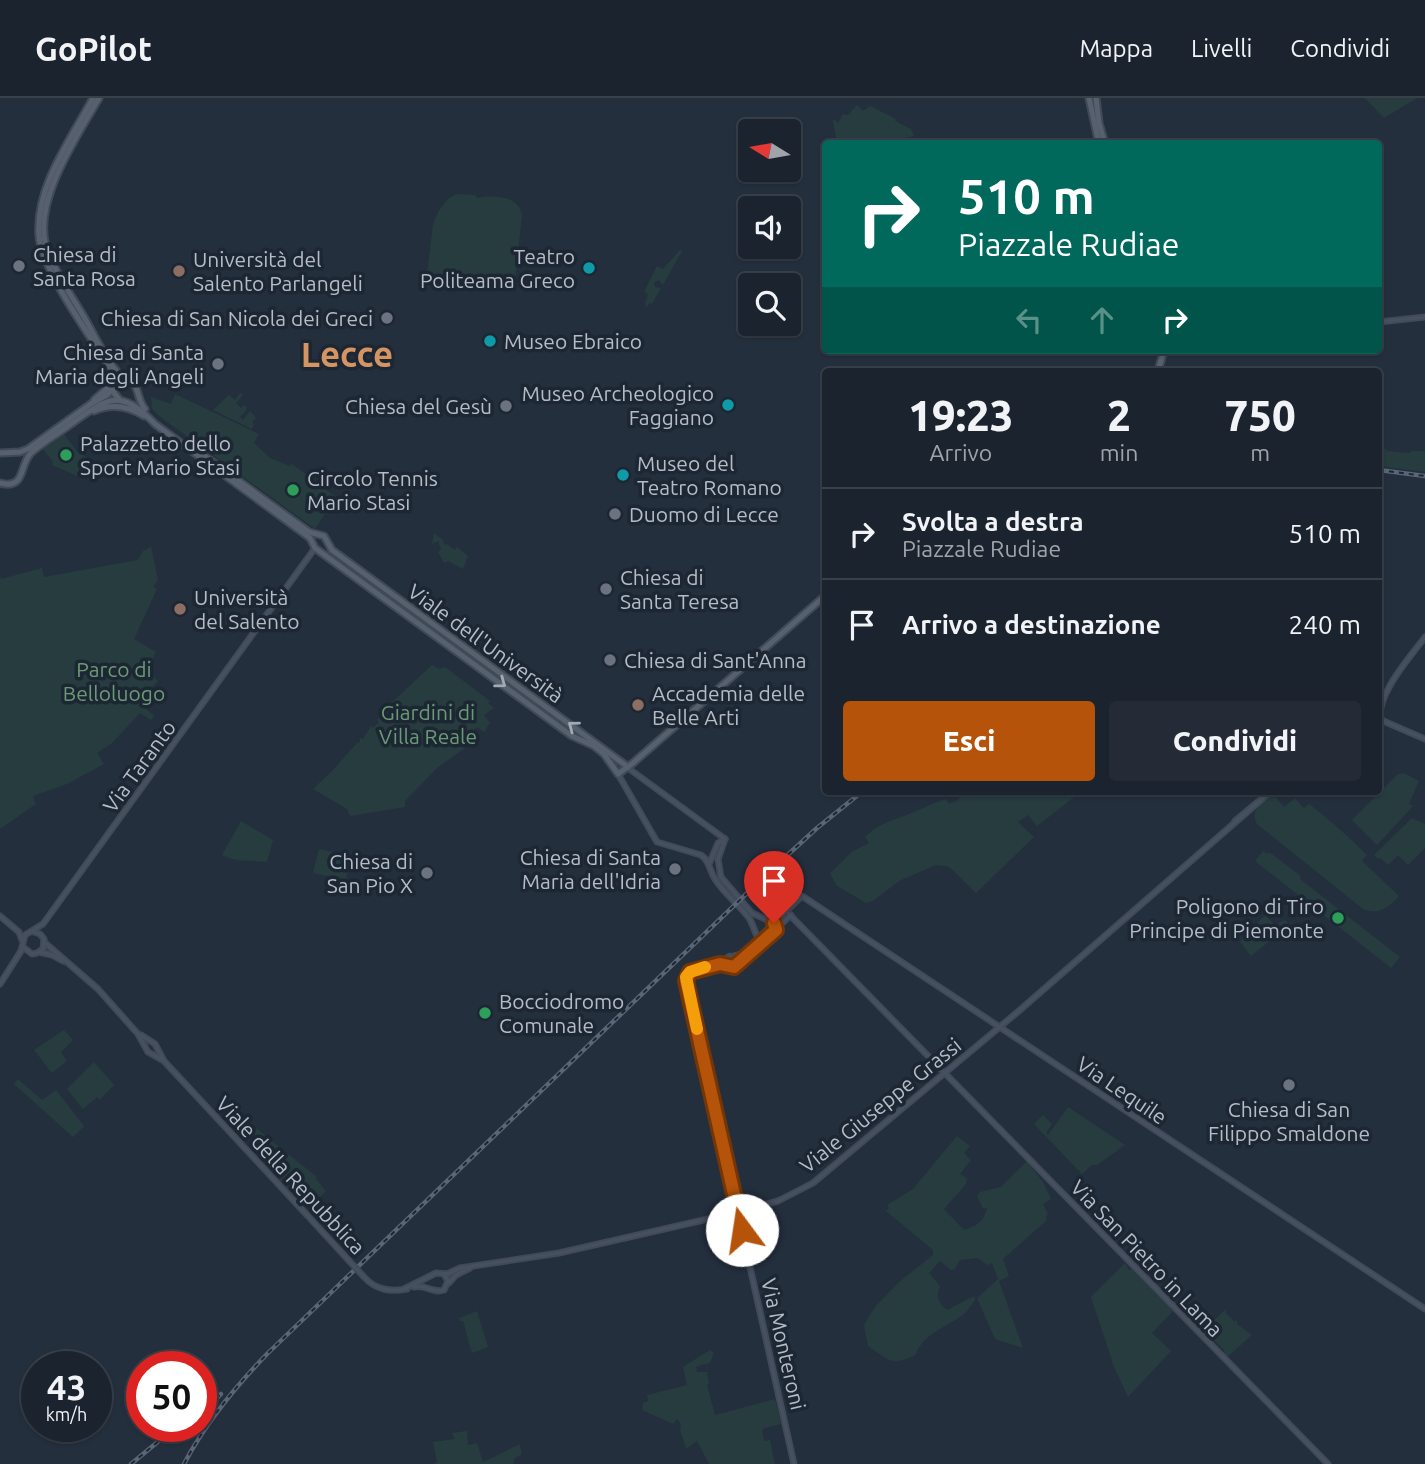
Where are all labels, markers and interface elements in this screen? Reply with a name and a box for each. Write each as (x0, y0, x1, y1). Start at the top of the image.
text: GoPilot (35, 30, 152, 67)
text: Mappa (1079, 35, 1153, 62)
text: Livelli (1191, 35, 1252, 62)
text: Condividi (1290, 35, 1390, 62)
north arrow (738, 119, 802, 182)
map controls (738, 119, 801, 336)
icon: right (843, 168, 934, 259)
text: 510 m (958, 168, 1095, 223)
button: sound (738, 196, 801, 259)
text: Piazzale Rudiae (958, 226, 1179, 262)
place label: Chiesa di Santa Rosa (33, 242, 136, 290)
place label: Teatro Politeama Greco (420, 244, 575, 292)
place label: Università del Salento Parlangeli (193, 247, 363, 295)
marker: Chiesa di Santa Rosa (11, 258, 27, 274)
marker: Teatro Politeama Greco (581, 260, 597, 276)
marker: Università del Salento Parlangeli (171, 263, 187, 279)
button: search (738, 273, 801, 336)
icon: left (1010, 301, 1048, 339)
icon: ahead (1083, 301, 1121, 339)
icon: right (1156, 301, 1194, 339)
place label: Chiesa di San Nicola dei Greci (101, 306, 373, 330)
marker: Chiesa di San Nicola dei Greci (379, 310, 395, 326)
place label: Museo Ebraico (504, 329, 642, 353)
marker: Museo Ebraico (482, 333, 498, 349)
district label: Lecce (301, 334, 393, 374)
place label: Chiesa di Santa Maria degli Angeli (35, 340, 204, 388)
marker: Chiesa di Santa Maria degli Angeli (210, 356, 226, 372)
place label: Museo Archeologico Faggiano (522, 381, 714, 429)
text: 19:23 (908, 392, 1013, 439)
text: 2 (1107, 392, 1131, 439)
text: 750 (1225, 392, 1296, 439)
place label: Chiesa del Gesù (345, 394, 492, 418)
marker: Museo Archeologico Faggiano (720, 397, 736, 413)
marker: Chiesa del Gesù (498, 398, 514, 414)
place label: Palazzetto dello Sport Mario Stasi (80, 431, 240, 479)
text: Arrivo (930, 440, 992, 465)
text: min (1100, 440, 1138, 465)
text: m (1250, 440, 1270, 465)
marker: Palazzetto dello Sport Mario Stasi (58, 447, 74, 463)
place label: Museo del Teatro Romano (637, 451, 782, 499)
place label: Circolo Tennis Mario Stasi (307, 466, 438, 514)
marker: Museo del Teatro Romano (615, 467, 631, 483)
marker: Circolo Tennis Mario Stasi (285, 482, 301, 498)
place label: Duomo di Lecce (629, 502, 779, 526)
marker: Duomo di Lecce (607, 506, 623, 522)
text: Svolta a destra (902, 507, 1084, 536)
icon: right (843, 515, 881, 553)
text: 510 m (1289, 519, 1361, 548)
text: Piazzale Rudiae (902, 536, 1061, 561)
place label: Chiesa di Santa Teresa (620, 565, 739, 613)
street label: Viale dell'Università (404, 579, 568, 707)
marker: Chiesa di Santa Teresa (598, 581, 614, 597)
place label: Università del Salento (194, 585, 300, 633)
marker: Università del Salento (172, 601, 188, 617)
icon: arrive (843, 606, 881, 644)
text: Arrivo a destinazione (902, 610, 1161, 639)
text: 240 m (1289, 610, 1361, 639)
place label: Chiesa di Sant'Anna (624, 648, 807, 672)
marker: Chiesa di Sant'Anna (602, 652, 618, 668)
park label: Parco di Belloluogo (63, 657, 165, 705)
one-way arrow (493, 675, 506, 688)
place label: Accademia delle Belle Arti (652, 681, 805, 729)
marker: Accademia delle Belle Arti (630, 697, 646, 713)
park label: Giardini di Villa Reale (379, 700, 477, 748)
button: Esci (843, 701, 1095, 781)
button: Condividi (1109, 701, 1361, 781)
street label: Via Taranto (98, 715, 180, 817)
one-way arrow (569, 722, 581, 734)
place label: Chiesa di Santa Maria dell'Idria (520, 845, 661, 893)
place label: Chiesa di San Pio X (327, 849, 413, 897)
pin (744, 851, 804, 923)
marker: Chiesa di Santa Maria dell'Idria (667, 861, 683, 877)
icon: arrive (755, 862, 793, 900)
marker: Chiesa di San Pio X (419, 865, 435, 881)
place label: Poligono di Tiro Principe di Piemonte (1129, 894, 1324, 942)
marker: Poligono di Tiro Principe di Piemonte (1330, 910, 1346, 926)
place label: Bocciodromo Comunale (499, 989, 624, 1037)
marker: Bocciodromo Comunale (477, 1005, 493, 1021)
street label: Viale Giuseppe Grassi (795, 1033, 965, 1177)
street label: Via Lequile (1072, 1051, 1172, 1129)
marker: Chiesa di San Filippo Smaldone (1281, 1077, 1297, 1093)
street label: Viale della Repubblica (212, 1091, 370, 1259)
place label: Chiesa di San Filippo Smaldone (1208, 1097, 1370, 1145)
street label: Via San Pietro in Lama (1066, 1175, 1228, 1341)
position arrow (705, 1193, 779, 1267)
street label: Via Monteroni (757, 1276, 811, 1412)
speed limit sign: 50 (126, 1351, 217, 1442)
text: 43 (47, 1367, 86, 1407)
text: km/h (46, 1404, 87, 1424)

